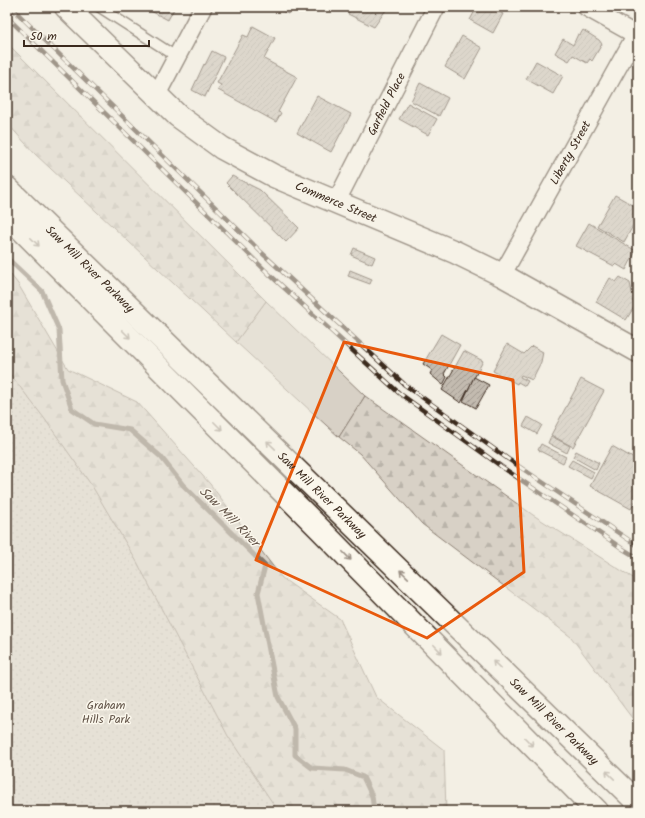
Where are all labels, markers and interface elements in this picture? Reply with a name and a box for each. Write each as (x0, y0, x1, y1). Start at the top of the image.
scale bar (24, 22, 149, 48)
text: 50 m (30, 27, 57, 46)
street label: Garfield Place (363, 69, 411, 139)
street label: Liberty Street (545, 117, 596, 188)
street label: Commerce Street (292, 177, 380, 228)
street label: Saw Mill River Parkway (41, 221, 139, 318)
one-way arrow (30, 237, 39, 247)
one-way arrow (121, 329, 131, 339)
one-way arrow (213, 421, 223, 431)
one-way arrow (266, 440, 276, 449)
street label: Saw Mill River Parkway (273, 447, 371, 544)
water label: Saw Mill River (194, 482, 266, 554)
one-way arrow (342, 551, 352, 561)
one-way arrow (399, 569, 409, 579)
one-way arrow (433, 644, 443, 654)
one-way arrow (492, 660, 502, 669)
street label: Saw Mill River Parkway (505, 674, 603, 770)
park label: Graham Hills Park (82, 696, 131, 729)
one-way arrow (524, 737, 534, 747)
one-way arrow (605, 770, 615, 780)

